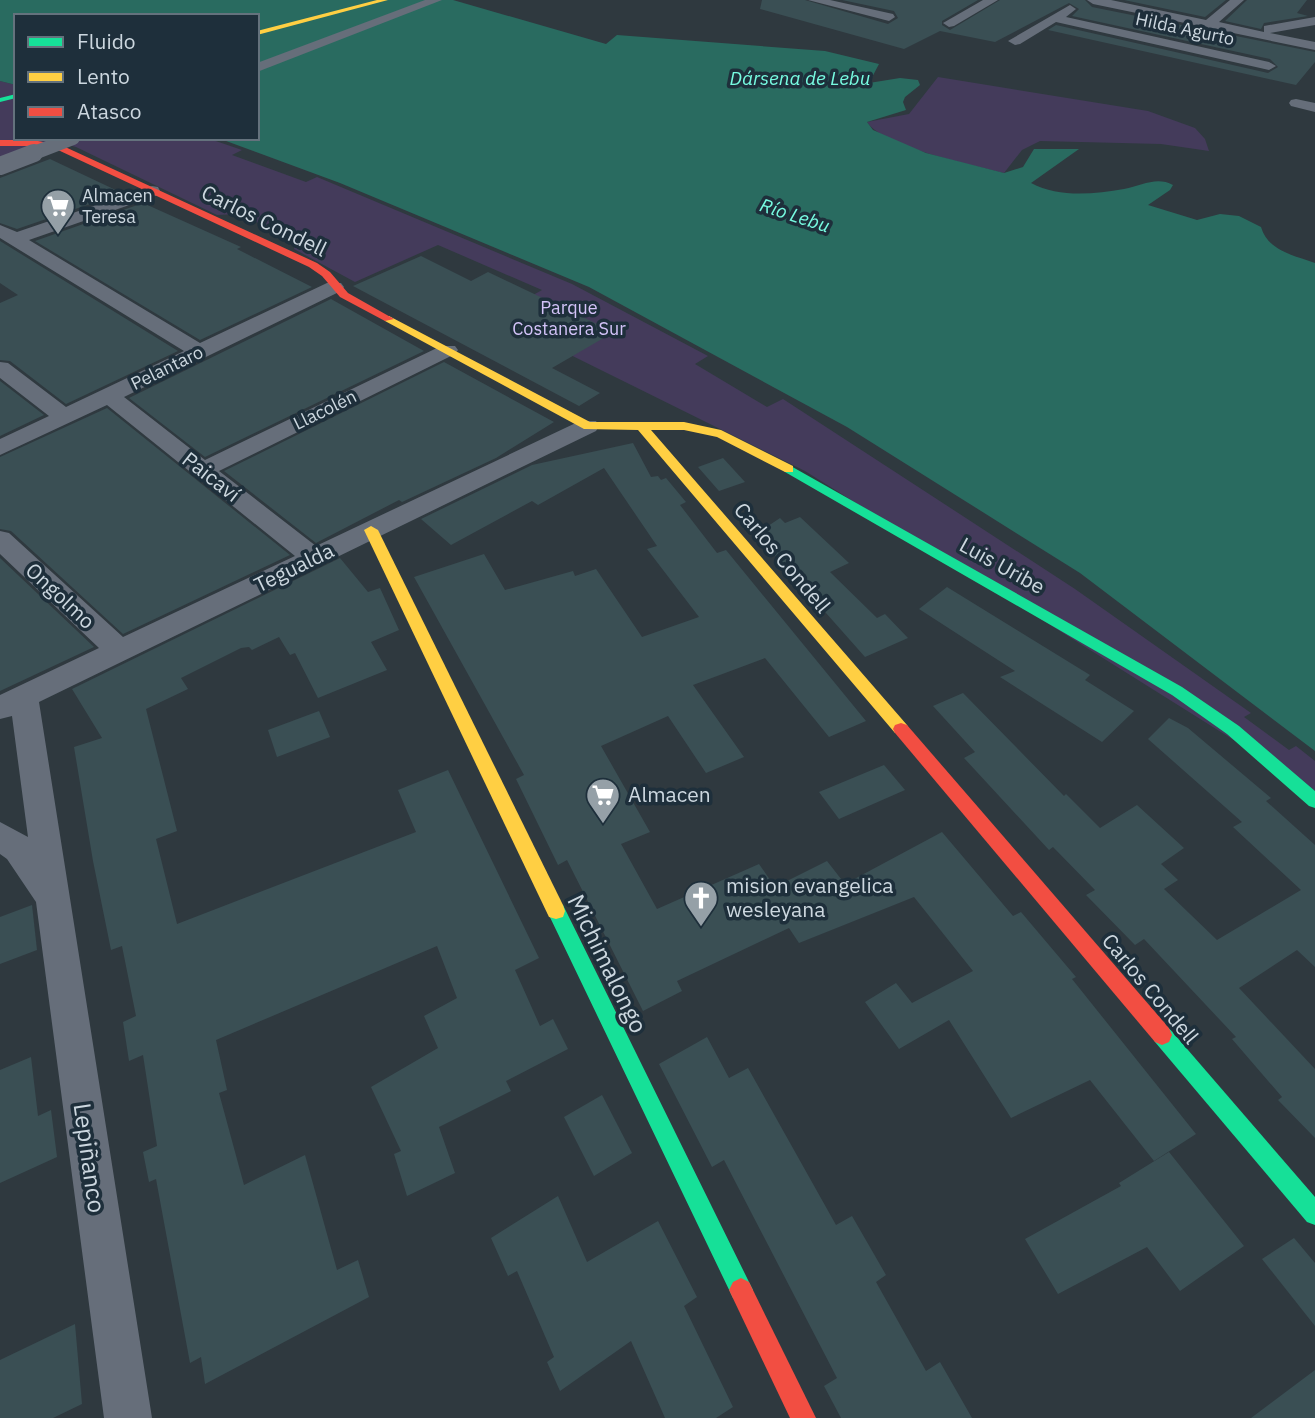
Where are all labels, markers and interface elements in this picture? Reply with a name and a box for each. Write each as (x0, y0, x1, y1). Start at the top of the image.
street label: Hilda Agurto (1133, 7, 1237, 50)
legend (14, 14, 259, 140)
text: Fluido (77, 27, 136, 55)
text: Lento (77, 62, 130, 90)
water label: Dársena de Lebu (730, 66, 870, 90)
text: Atasco (77, 97, 141, 125)
street label: Carlos Condell (197, 178, 332, 263)
place label: Almacen Teresa (82, 184, 153, 228)
supermarket icon: Almacen Teresa (39, 187, 77, 236)
water label: Río Lebu (757, 192, 833, 238)
park label: Parque Costanera Sur (512, 296, 626, 340)
street label: Pelantaro (127, 340, 207, 395)
street label: Llacolén (289, 384, 360, 435)
street label: Paicaví (177, 445, 246, 508)
street label: Carlos Condell (728, 496, 838, 619)
street label: Luis Uribe (955, 530, 1050, 600)
street label: Tegualda (249, 536, 338, 598)
street label: Ongolmo (20, 556, 101, 635)
supermarket icon: Almacen (584, 776, 622, 825)
place label: Almacen (628, 780, 711, 808)
place label: mision evangelica wesleyana (726, 871, 894, 923)
church icon: mision evangelica wesleyana (682, 879, 720, 928)
street label: Michimalongo (561, 889, 655, 1038)
street label: Carlos Condell (1096, 927, 1206, 1050)
street label: Lepiñanco (66, 1101, 114, 1215)

